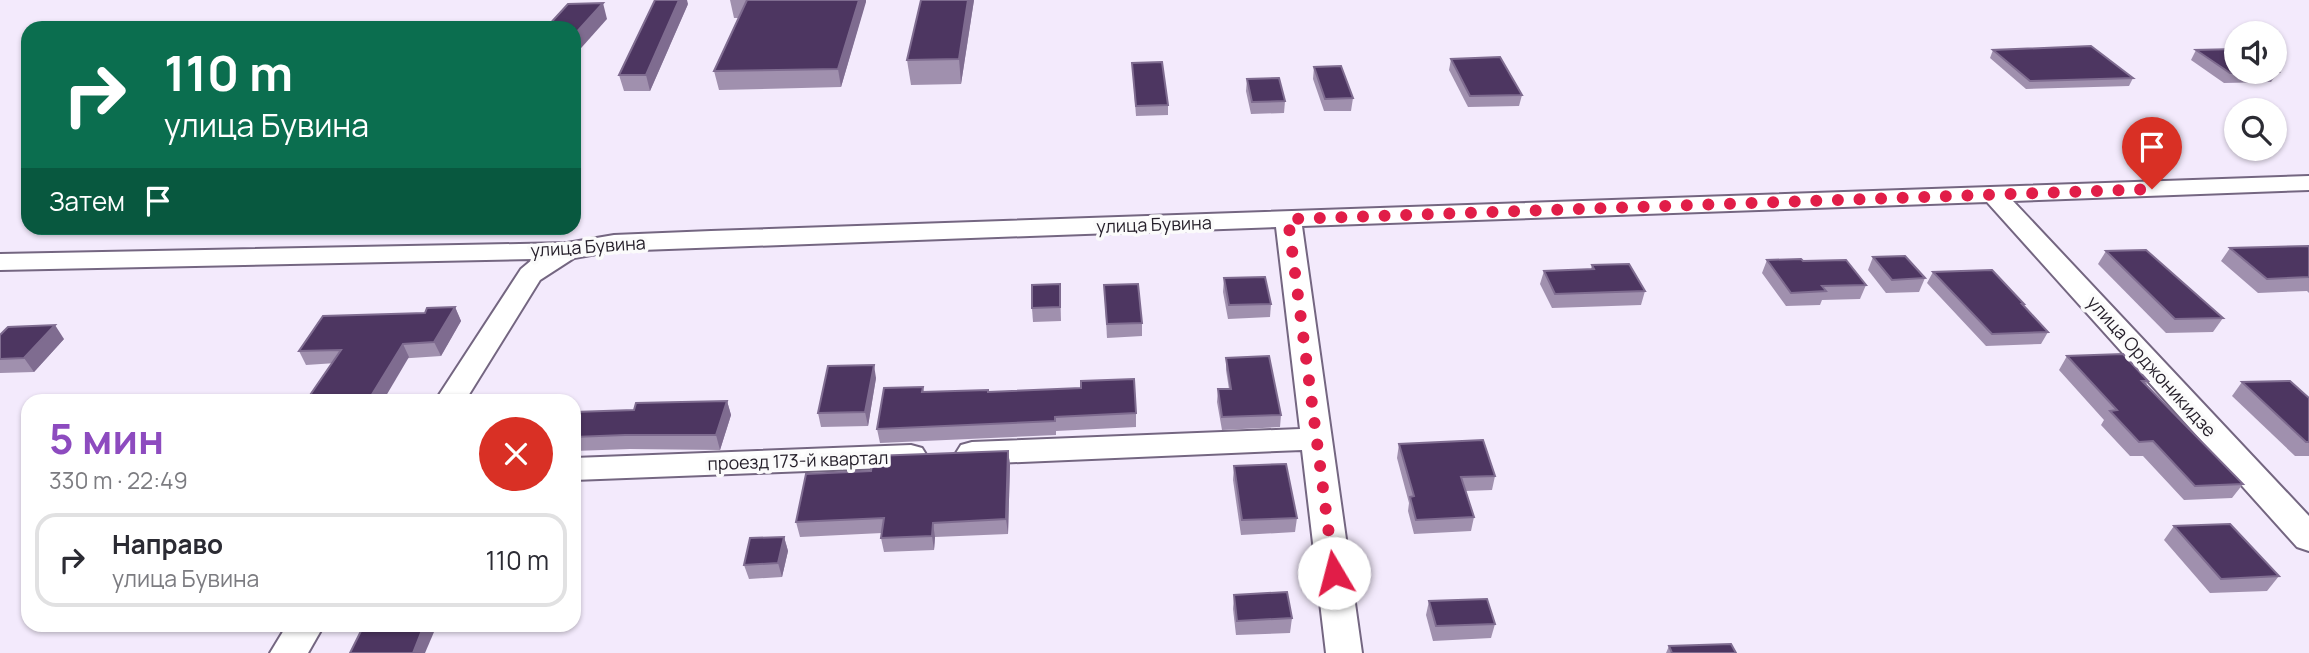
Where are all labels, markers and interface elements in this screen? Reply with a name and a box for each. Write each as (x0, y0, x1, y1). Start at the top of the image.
map controls (2224, 21, 2287, 161)
button: sound (2224, 21, 2287, 84)
text: 110 m (164, 39, 293, 106)
icon: right (49, 49, 140, 140)
button: search (2224, 98, 2287, 161)
text: улица Бувина (164, 103, 369, 147)
pin (2122, 117, 2182, 189)
icon: arrive (2133, 128, 2171, 166)
icon: arrive (139, 182, 177, 220)
text: Затем (49, 183, 125, 219)
street label: улица Бувина (1096, 210, 1212, 238)
street label: улица Бувина (530, 230, 646, 262)
street label: улица Орджоникидзе (2082, 290, 2222, 442)
text: 5 мин (49, 409, 164, 467)
button: close (479, 417, 553, 491)
street label: проезд 173-й квартал (707, 445, 889, 475)
text: 330 m · 22:49 (49, 464, 188, 496)
text: Направо (112, 526, 223, 562)
position arrow (1297, 536, 1371, 610)
icon: right (53, 541, 91, 579)
text: 110 m (486, 542, 549, 578)
text: улица Бувина (112, 562, 259, 594)

